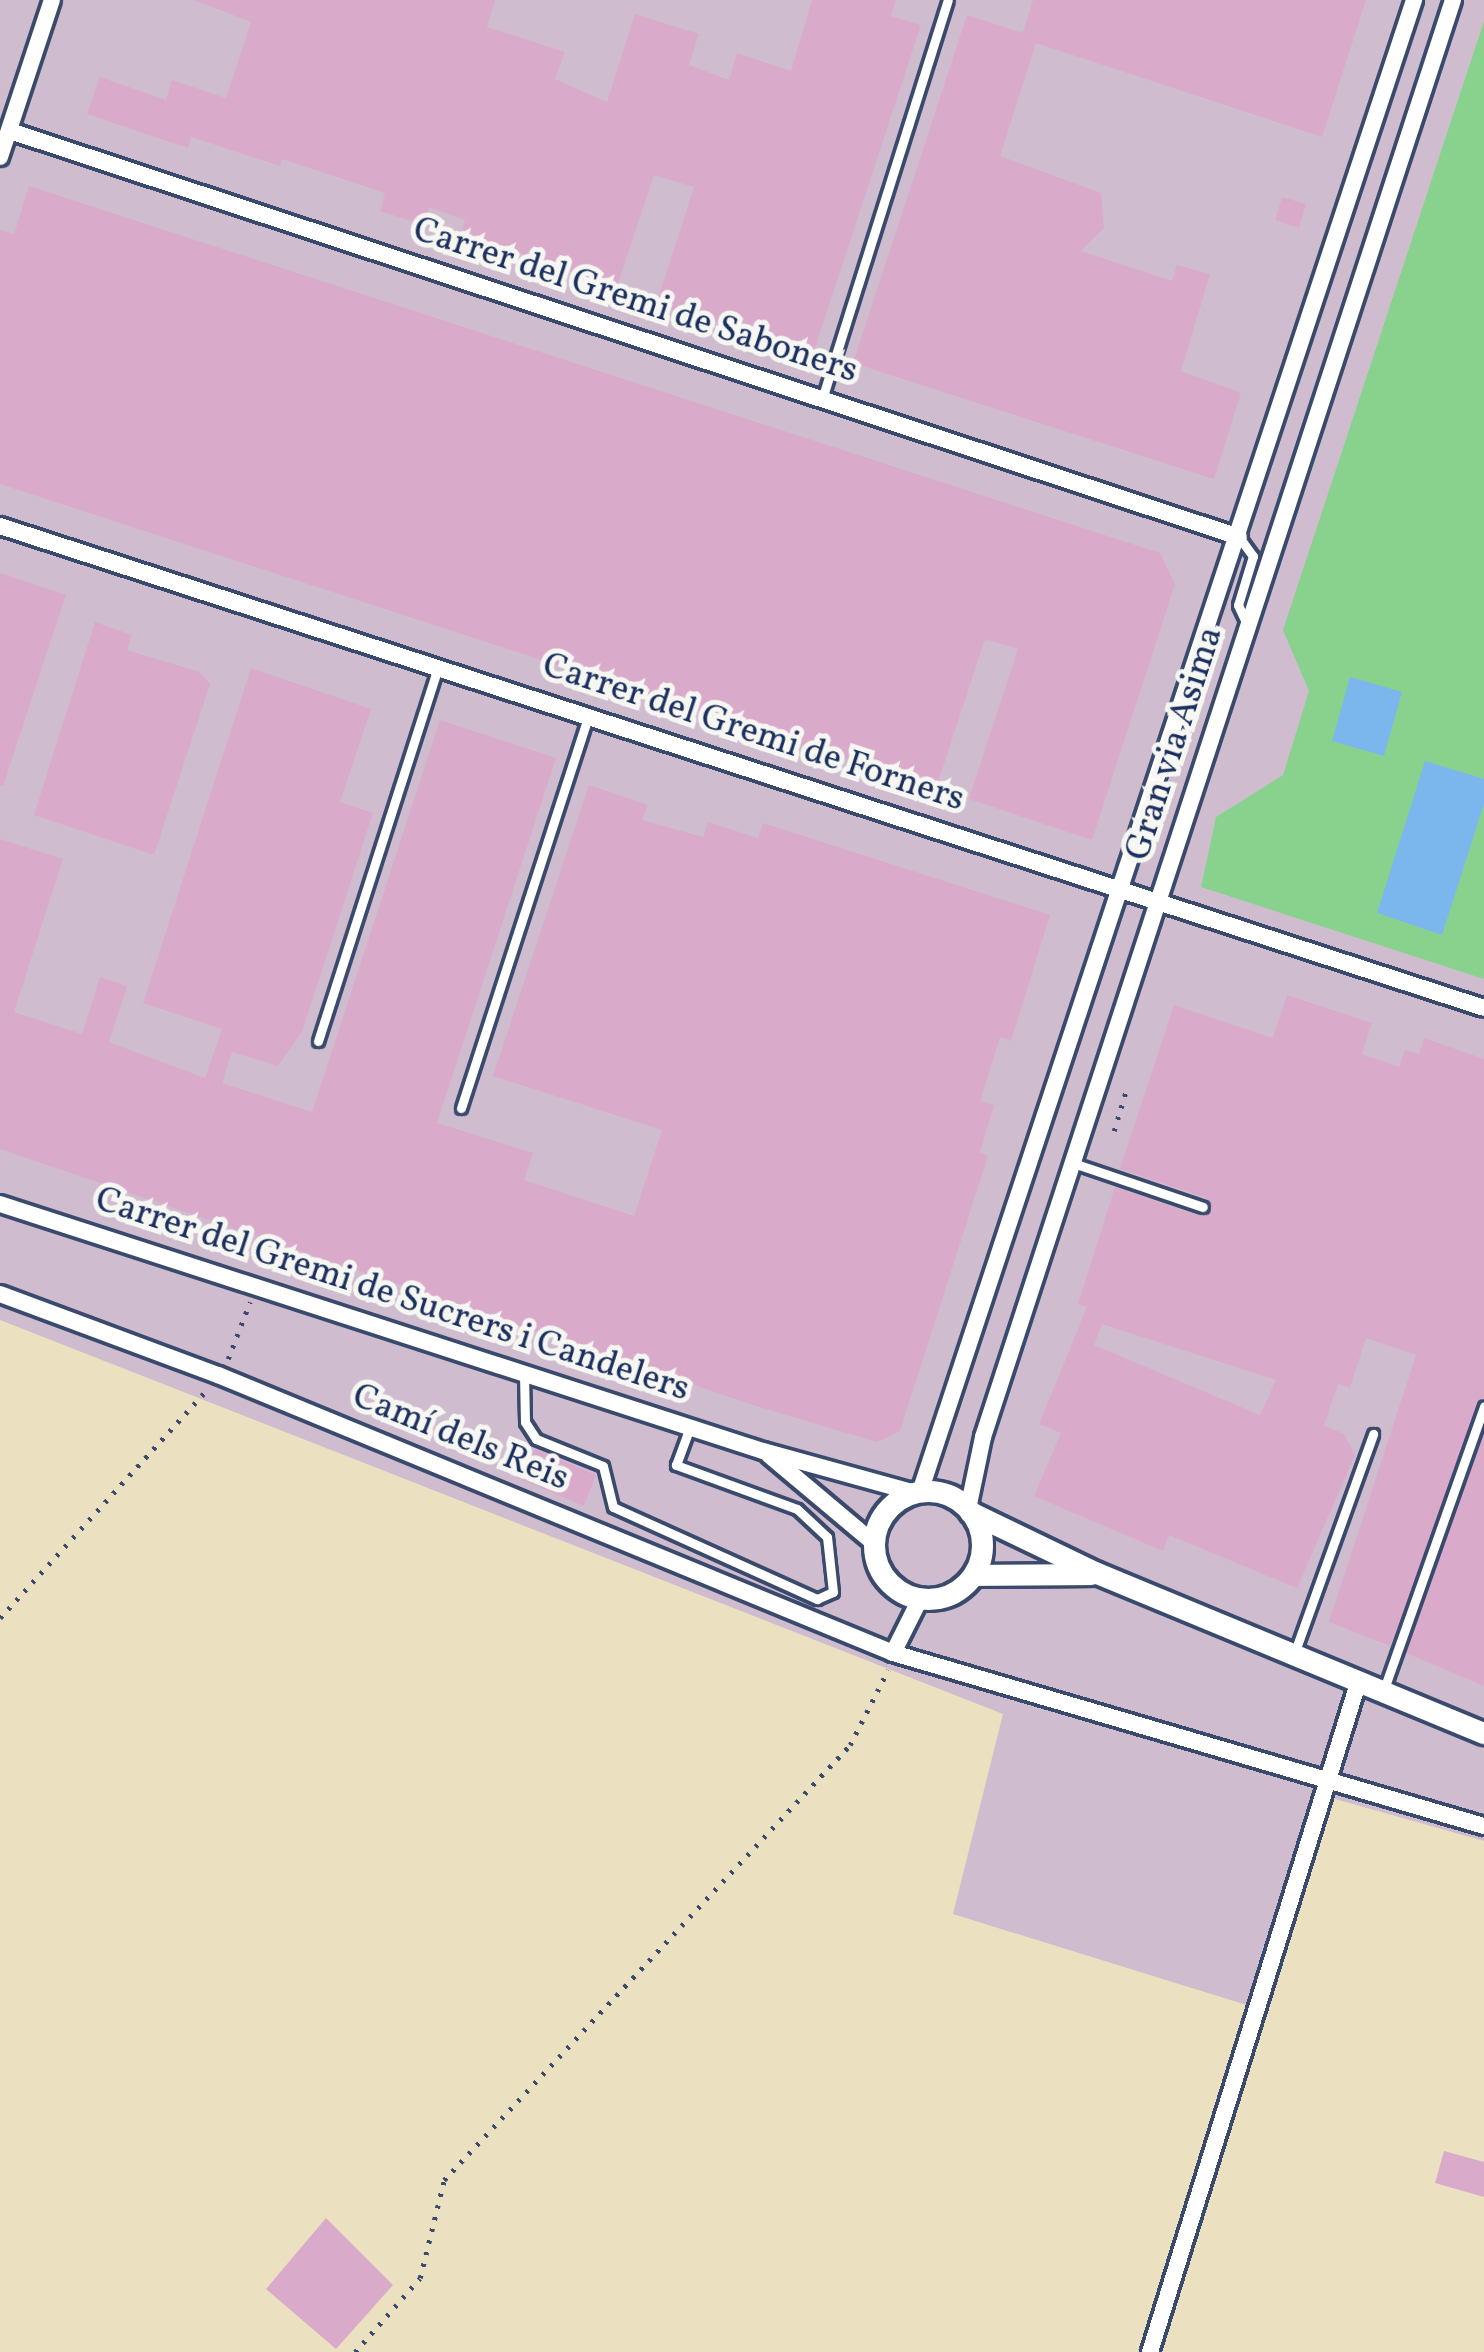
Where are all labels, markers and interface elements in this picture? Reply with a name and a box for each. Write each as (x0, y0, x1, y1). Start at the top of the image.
street label: Carrer del Gremi de Saboners (407, 210, 863, 394)
street label: Gran via Asima (1118, 621, 1234, 867)
street label: Carrer del Gremi de Forners (537, 645, 969, 823)
street label: Carrer del Gremi de Sucrers i Candelers (90, 1179, 694, 1413)
street label: Camí dels Reis (346, 1376, 574, 1502)

